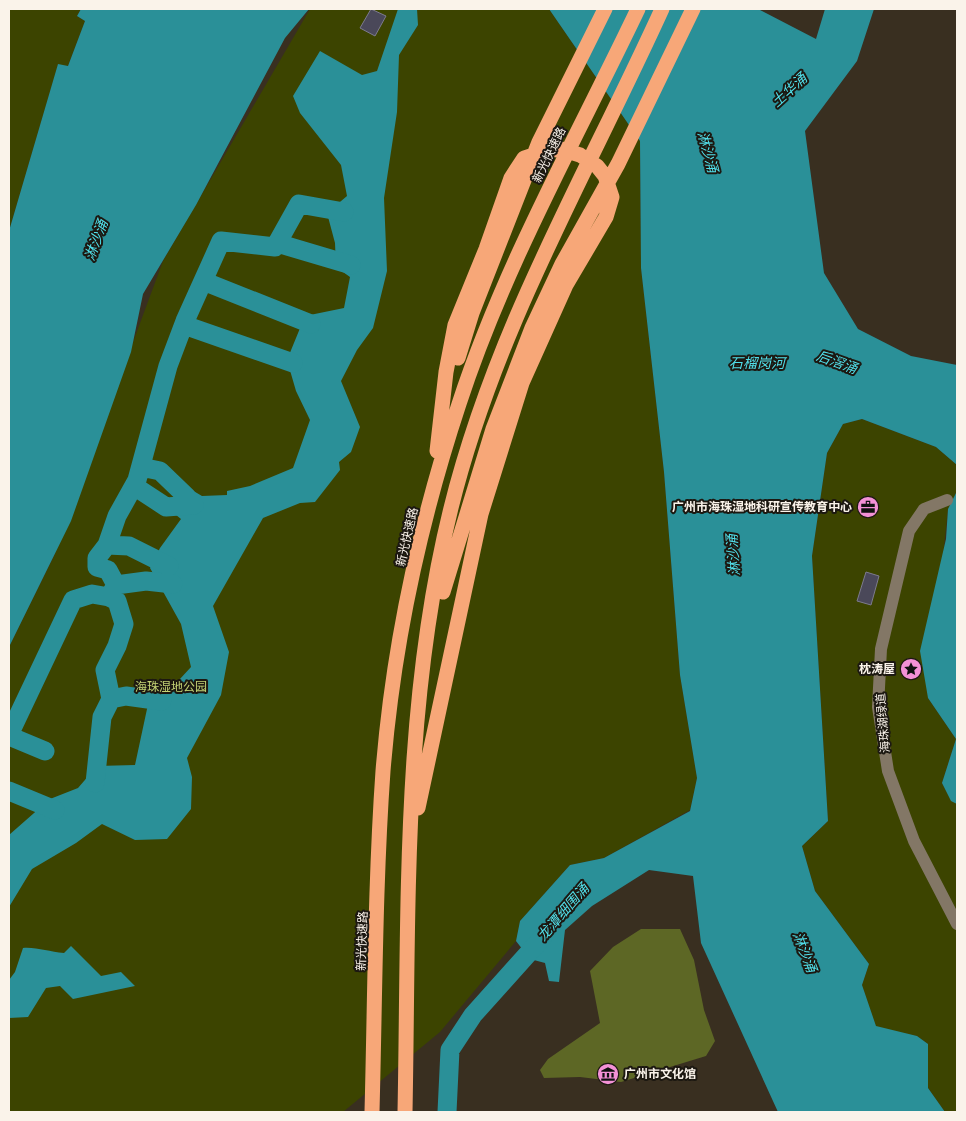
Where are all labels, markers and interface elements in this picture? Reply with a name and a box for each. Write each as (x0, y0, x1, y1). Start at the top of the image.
water label: 土华涌 (767, 68, 811, 110)
street label: 新光快速路 (529, 125, 568, 185)
water label: 淋沙涌 (695, 129, 723, 176)
water label: 淋沙涌 (80, 215, 111, 262)
water label: 后滘涌 (815, 346, 862, 377)
water label: 石榴岗河 (729, 354, 788, 371)
office icon: 广州市海珠湿地科研宣传教育中心 (856, 495, 880, 519)
place label: 广州市海珠湿地科研宣传教育中心 (672, 499, 852, 514)
street label: 新光快速路 (392, 506, 421, 568)
water label: 淋沙涌 (722, 531, 742, 577)
place icon: 枕涛屋 (899, 657, 923, 681)
place label: 枕涛屋 (859, 661, 895, 676)
park label: 海珠湿地公园 (135, 679, 207, 694)
street label: 海珠湖绿道 (872, 692, 893, 754)
water label: 龙潭细围涌 (533, 878, 593, 944)
street label: 新光快速路 (353, 911, 370, 971)
water label: 淋沙涌 (790, 929, 822, 976)
museum icon: 广州市文化馆 (596, 1062, 620, 1086)
place label: 广州市文化馆 (624, 1066, 696, 1081)

